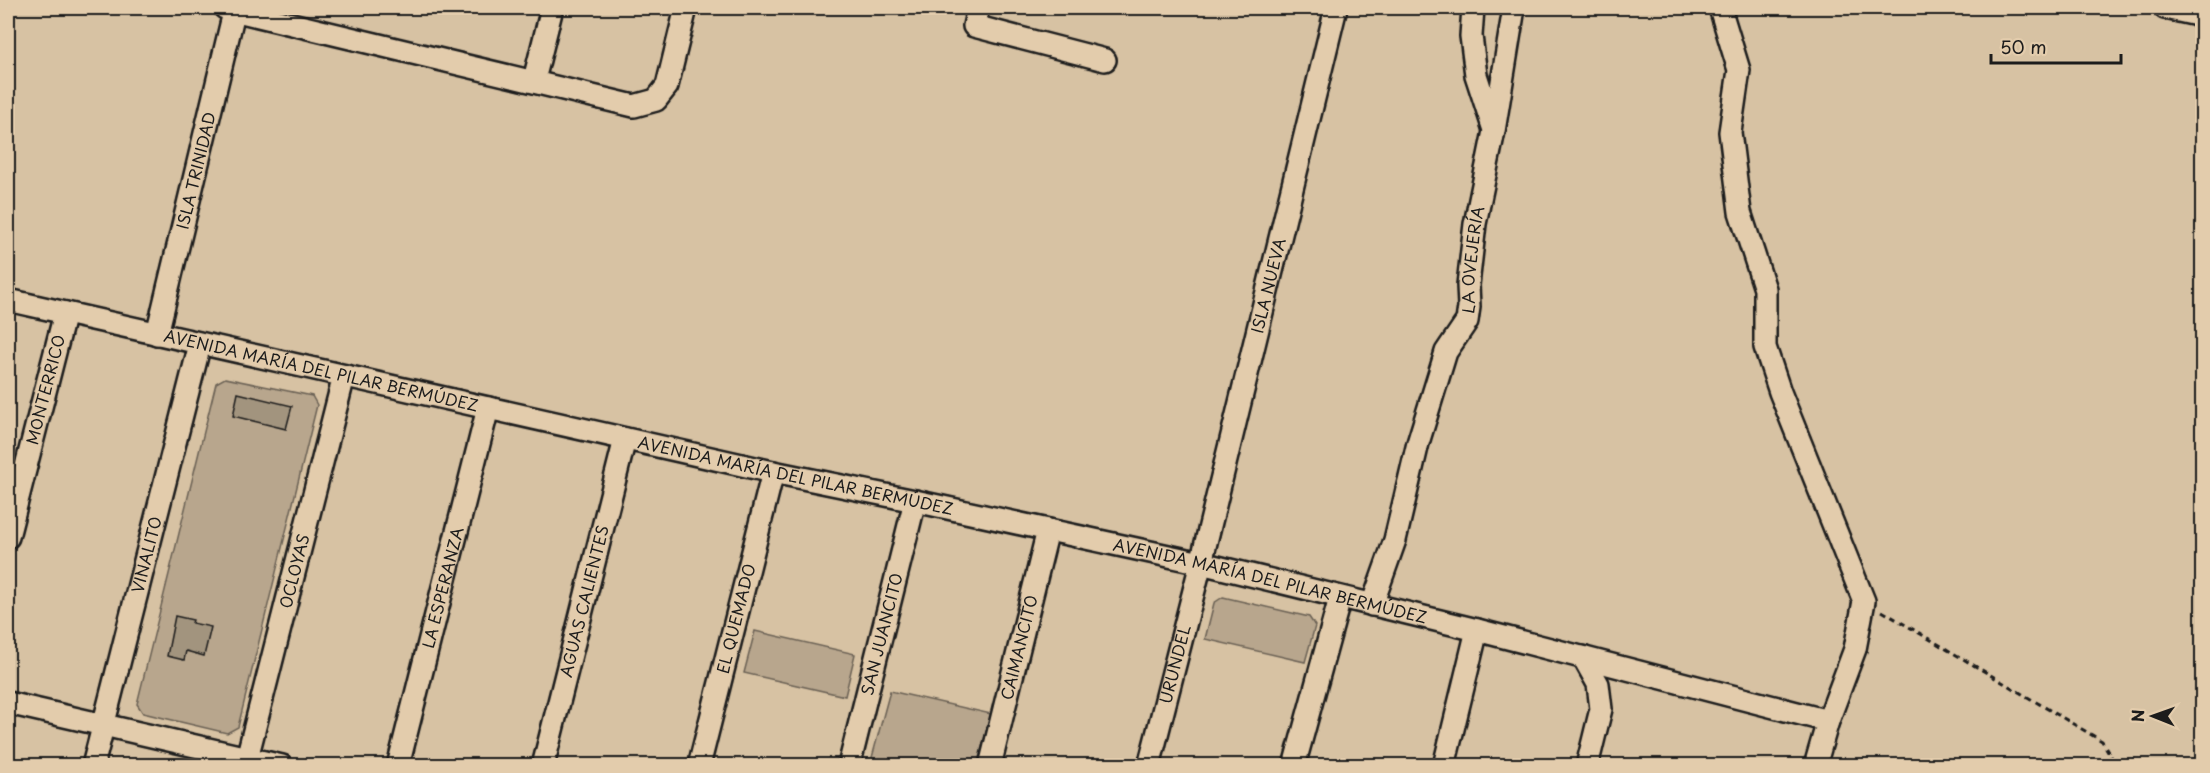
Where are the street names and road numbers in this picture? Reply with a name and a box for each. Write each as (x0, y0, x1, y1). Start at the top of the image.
street label: ISLA TRINIDAD (170, 109, 221, 231)
street label: LA OVEJERÍA (1455, 204, 1489, 315)
street label: ISLA NUEVA (1244, 235, 1291, 336)
street label: AVENIDA MARÍA DEL PILAR BERMÚDEZ (162, 322, 481, 416)
street label: MONTERRICO (19, 332, 70, 447)
street label: AVENIDA MARÍA DEL PILAR BERMÚDEZ (636, 429, 956, 520)
street label: VINALITO (124, 514, 167, 595)
street label: AGUAS CALIENTES (553, 522, 614, 679)
street label: LA ESPERANZA (415, 524, 469, 651)
street label: OCLOYAS (272, 531, 314, 611)
street label: AVENIDA MARÍA DEL PILAR BERMÚDEZ (1111, 531, 1430, 628)
street label: EL QUEMADO (710, 561, 761, 676)
street label: SAN JUANCITO (854, 570, 908, 698)
street label: CAIMANCITO (994, 592, 1043, 702)
street label: URUNDEL (1152, 622, 1196, 706)

